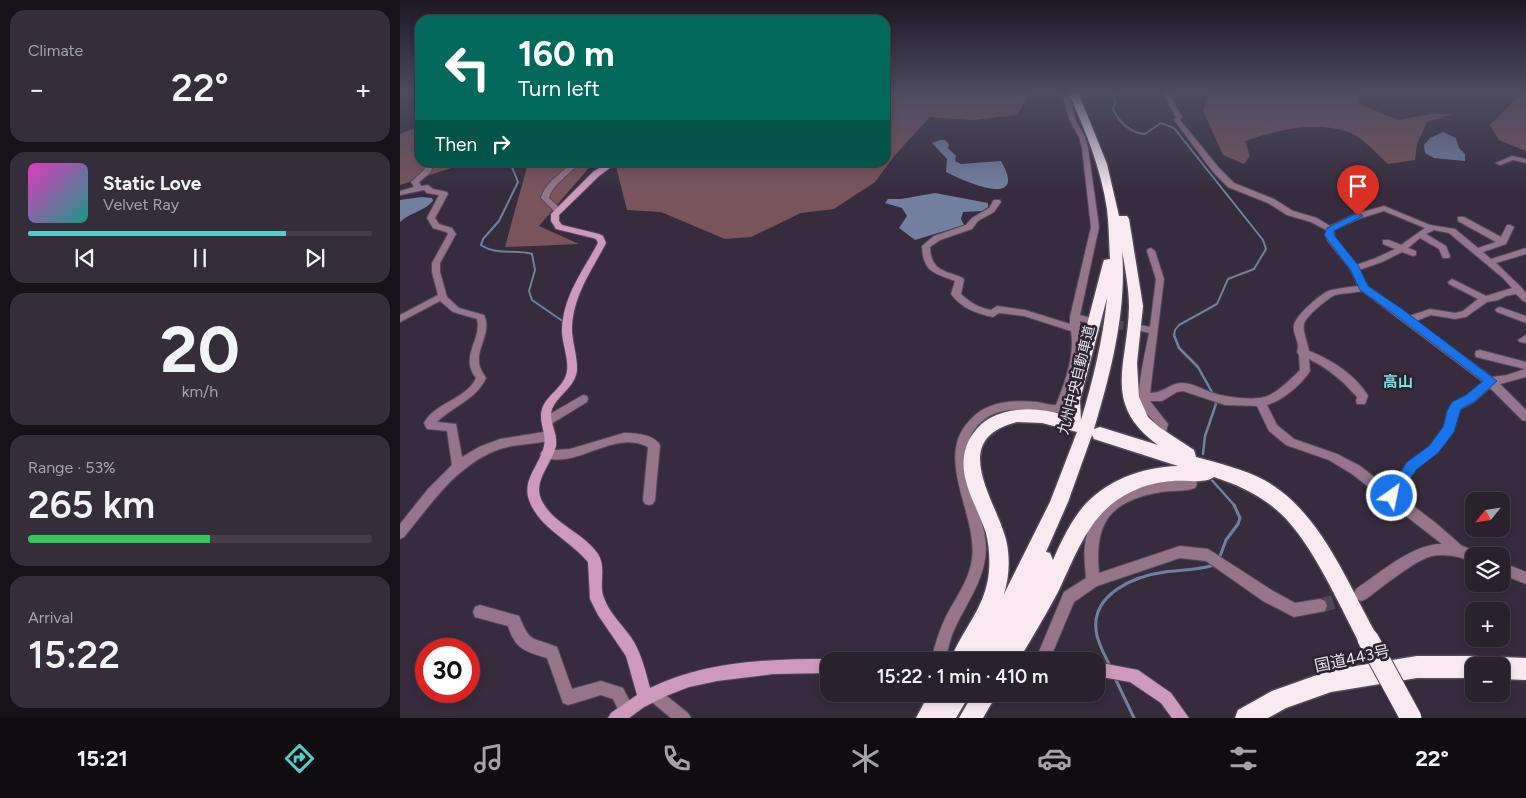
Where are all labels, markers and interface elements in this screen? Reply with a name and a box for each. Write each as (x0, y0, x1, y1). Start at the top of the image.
text: 160 m (518, 33, 615, 75)
icon: left (435, 35, 500, 100)
text: Climate (28, 41, 83, 60)
text: 22° (171, 65, 229, 111)
text: − (28, 72, 45, 106)
text: + (355, 72, 372, 106)
text: Turn left (518, 75, 600, 102)
icon: right (487, 130, 515, 158)
text: Then (435, 133, 477, 156)
pin (1337, 165, 1379, 216)
text: Static Love (103, 172, 201, 195)
icon: arrive (1344, 172, 1372, 200)
text: Velvet Ray (103, 195, 179, 214)
icon: previous (71, 244, 99, 272)
icon: pause (186, 244, 214, 272)
icon: next (301, 244, 329, 272)
text: 20 (160, 310, 240, 388)
street label: 九州中央自動車道 (1055, 324, 1098, 437)
district label: 高山 (1383, 373, 1413, 391)
text: km/h (182, 382, 218, 401)
text: Range · 53% (28, 458, 116, 477)
position arrow (1365, 469, 1417, 521)
text: 265 km (28, 482, 155, 528)
north arrow (1465, 492, 1510, 538)
map controls (1465, 492, 1510, 702)
button: layers (1465, 547, 1510, 592)
button: + (1465, 602, 1510, 647)
text: Arrival (28, 608, 73, 627)
text: 15:22 (28, 632, 120, 678)
speed limit sign: 30 (415, 638, 480, 703)
street label: 国道443号 (1313, 641, 1392, 676)
button: − (1465, 657, 1510, 702)
text: 15:22 · 1 min · 410 m (877, 665, 1048, 688)
icon: directions (282, 741, 317, 776)
icon: music (471, 741, 506, 776)
icon: phone (659, 741, 694, 776)
icon: climate (848, 741, 883, 776)
icon: car (1037, 741, 1072, 776)
icon: filters (1226, 741, 1261, 776)
text: 15:21 (77, 745, 128, 772)
text: 22° (1415, 745, 1449, 772)

